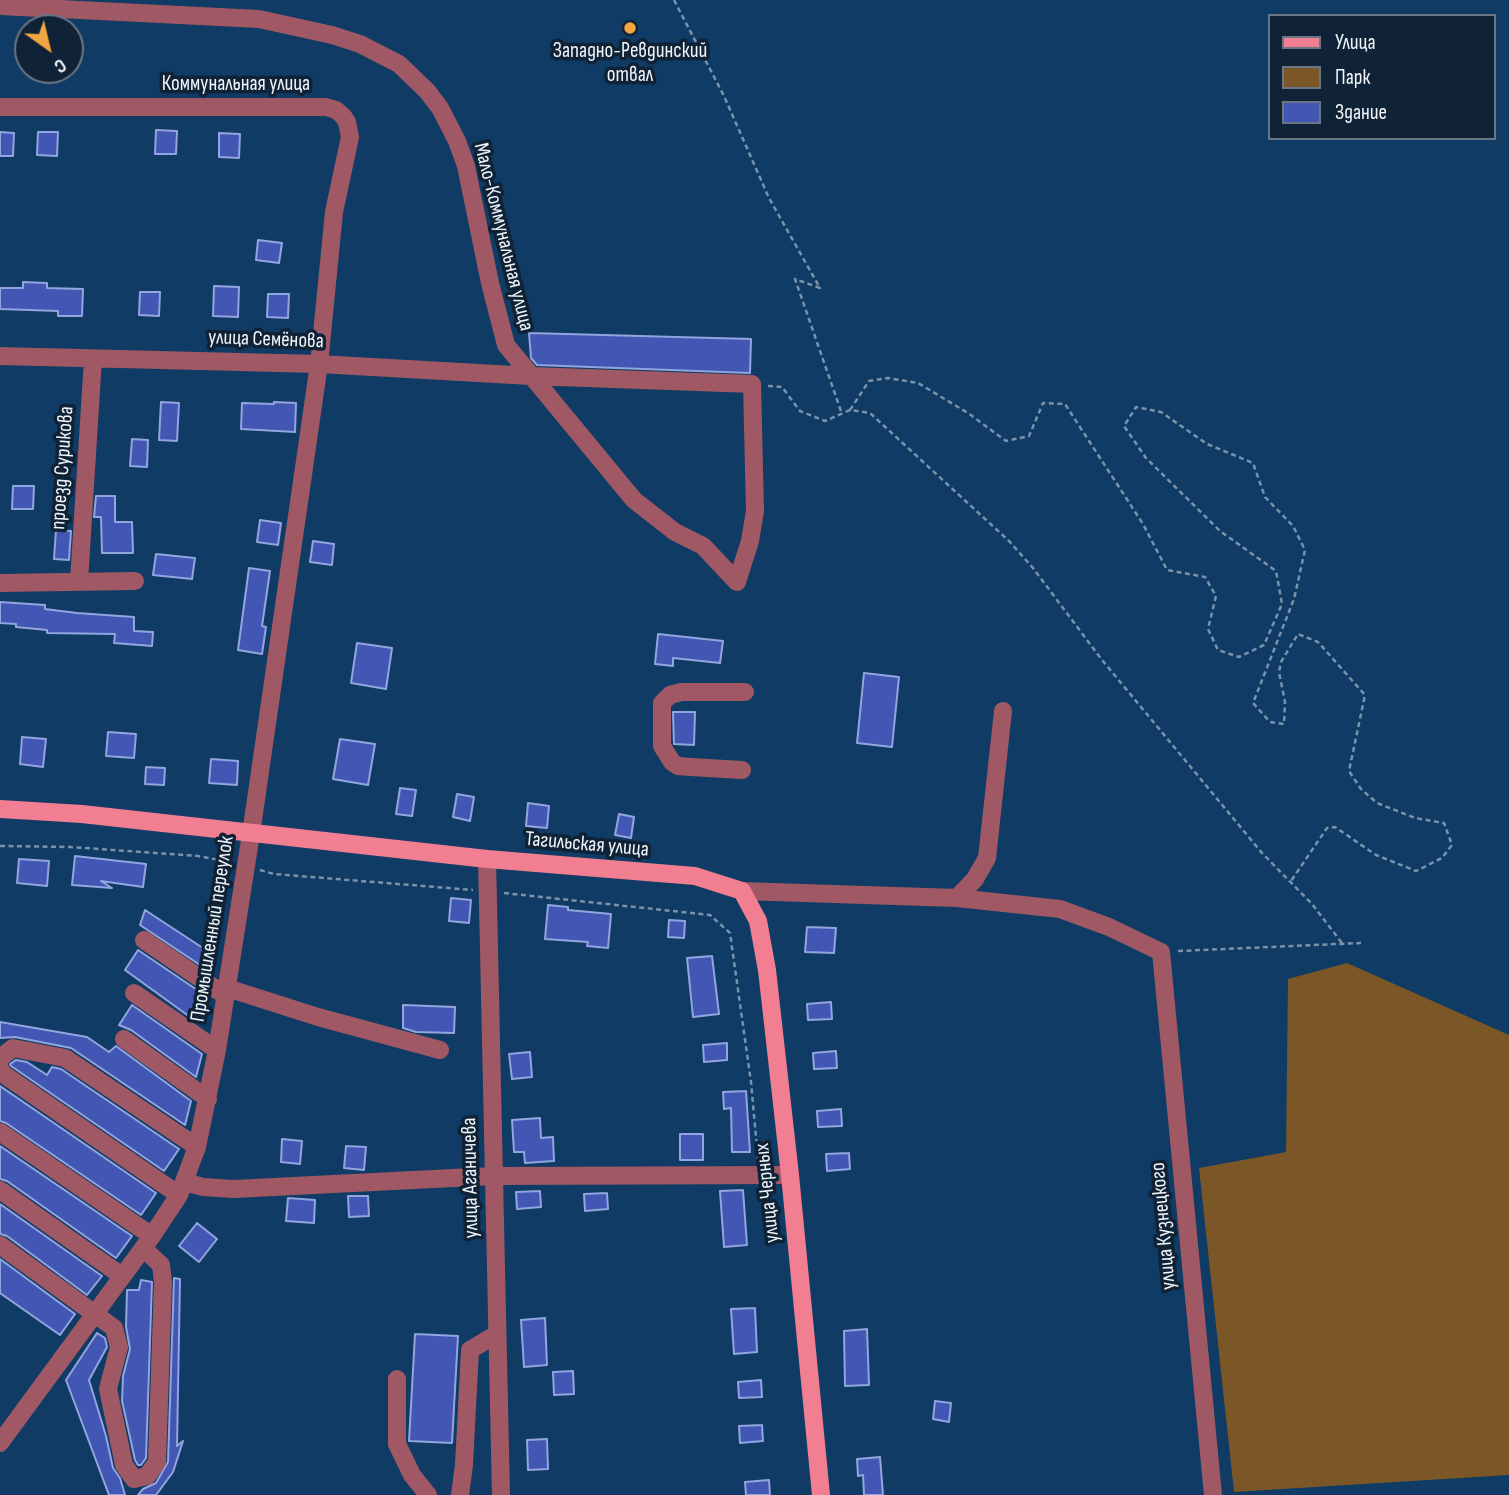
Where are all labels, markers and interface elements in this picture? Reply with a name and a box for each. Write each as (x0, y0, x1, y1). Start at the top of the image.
north arrow (14, 14, 84, 84)
legend (1268, 14, 1495, 140)
marker: Западно-Ревдинский отвал (622, 20, 638, 36)
text: Улица (1335, 30, 1376, 55)
place label: Западно-Ревдинский отвал (553, 39, 707, 89)
text: С (49, 53, 70, 77)
text: Парк (1335, 65, 1370, 90)
street label: Коммунальная улица (162, 72, 310, 98)
text: Здание (1335, 100, 1387, 125)
street label: Мало-Коммунальная улица (467, 140, 539, 334)
street label: улица Семёнова (208, 325, 324, 355)
street label: проезд Сурикова (46, 406, 80, 530)
street label: Тагильская улица (524, 827, 650, 863)
street label: Промышленный переулок (186, 834, 240, 1024)
street label: улица Аганичева (457, 1117, 485, 1239)
street label: улица Черных (750, 1142, 786, 1244)
street label: улица Кузнецкого (1146, 1161, 1182, 1291)

